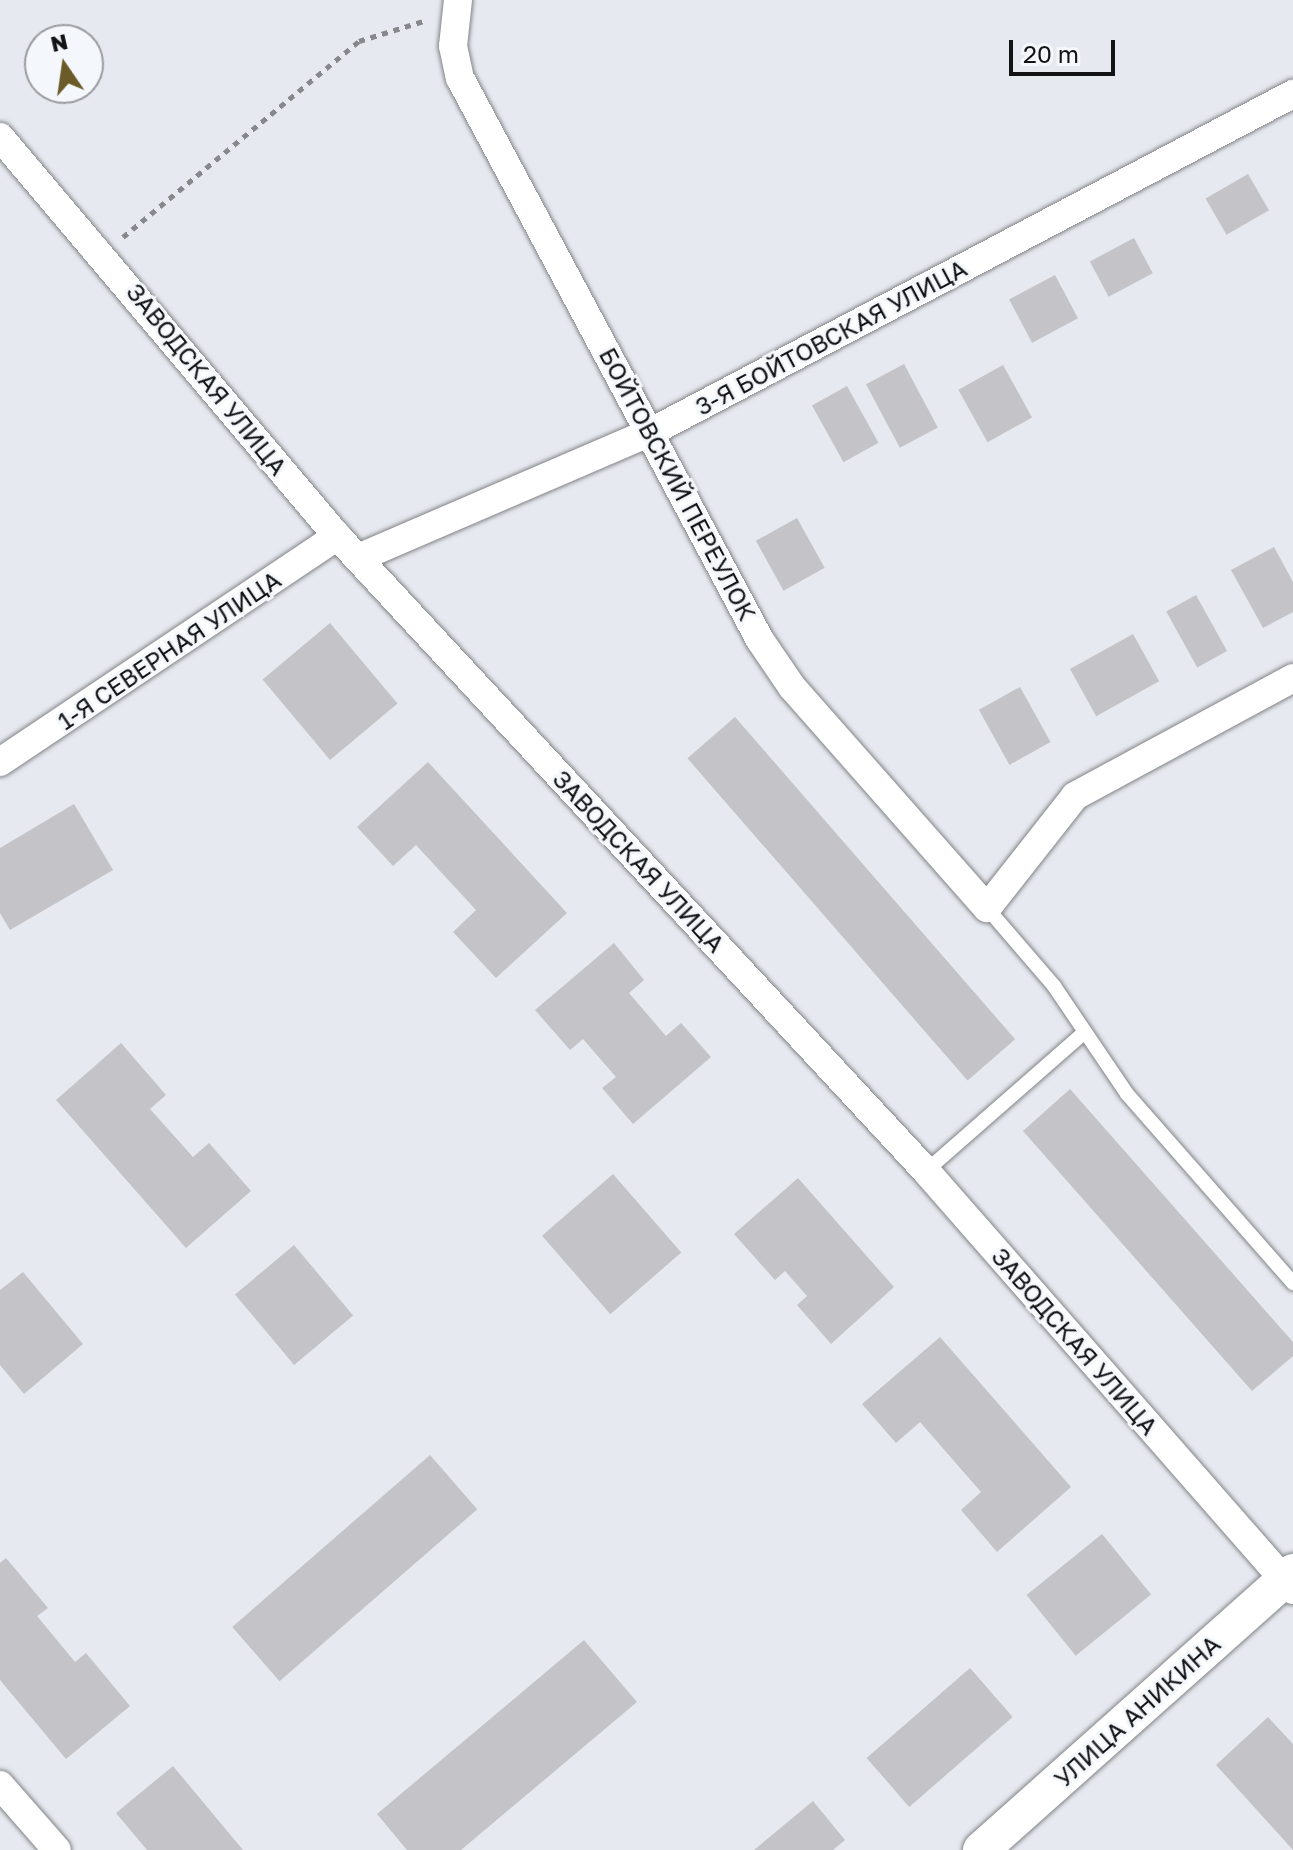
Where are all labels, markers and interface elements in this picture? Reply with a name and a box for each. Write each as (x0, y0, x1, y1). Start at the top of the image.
north arrow (24, 24, 104, 104)
scale bar (1013, 24, 1119, 74)
text: N (48, 27, 70, 57)
text: 20 m (1023, 39, 1079, 68)
street label: 3-Я БОЙТОВСКАЯ УЛИЦА (691, 253, 971, 421)
street label: ЗАВОДСКАЯ УЛИЦА (121, 277, 293, 481)
street label: БОЙТОВСКИЙ ПЕРЕУЛОК (594, 343, 762, 625)
street label: 1-Я СЕВЕРНАЯ УЛИЦА (52, 565, 286, 735)
street label: ЗАВОДСКАЯ УЛИЦА (547, 764, 731, 958)
street label: ЗАВОДСКАЯ УЛИЦА (986, 1242, 1164, 1440)
street label: УЛИЦА АНИКИНА (1048, 1629, 1226, 1793)

